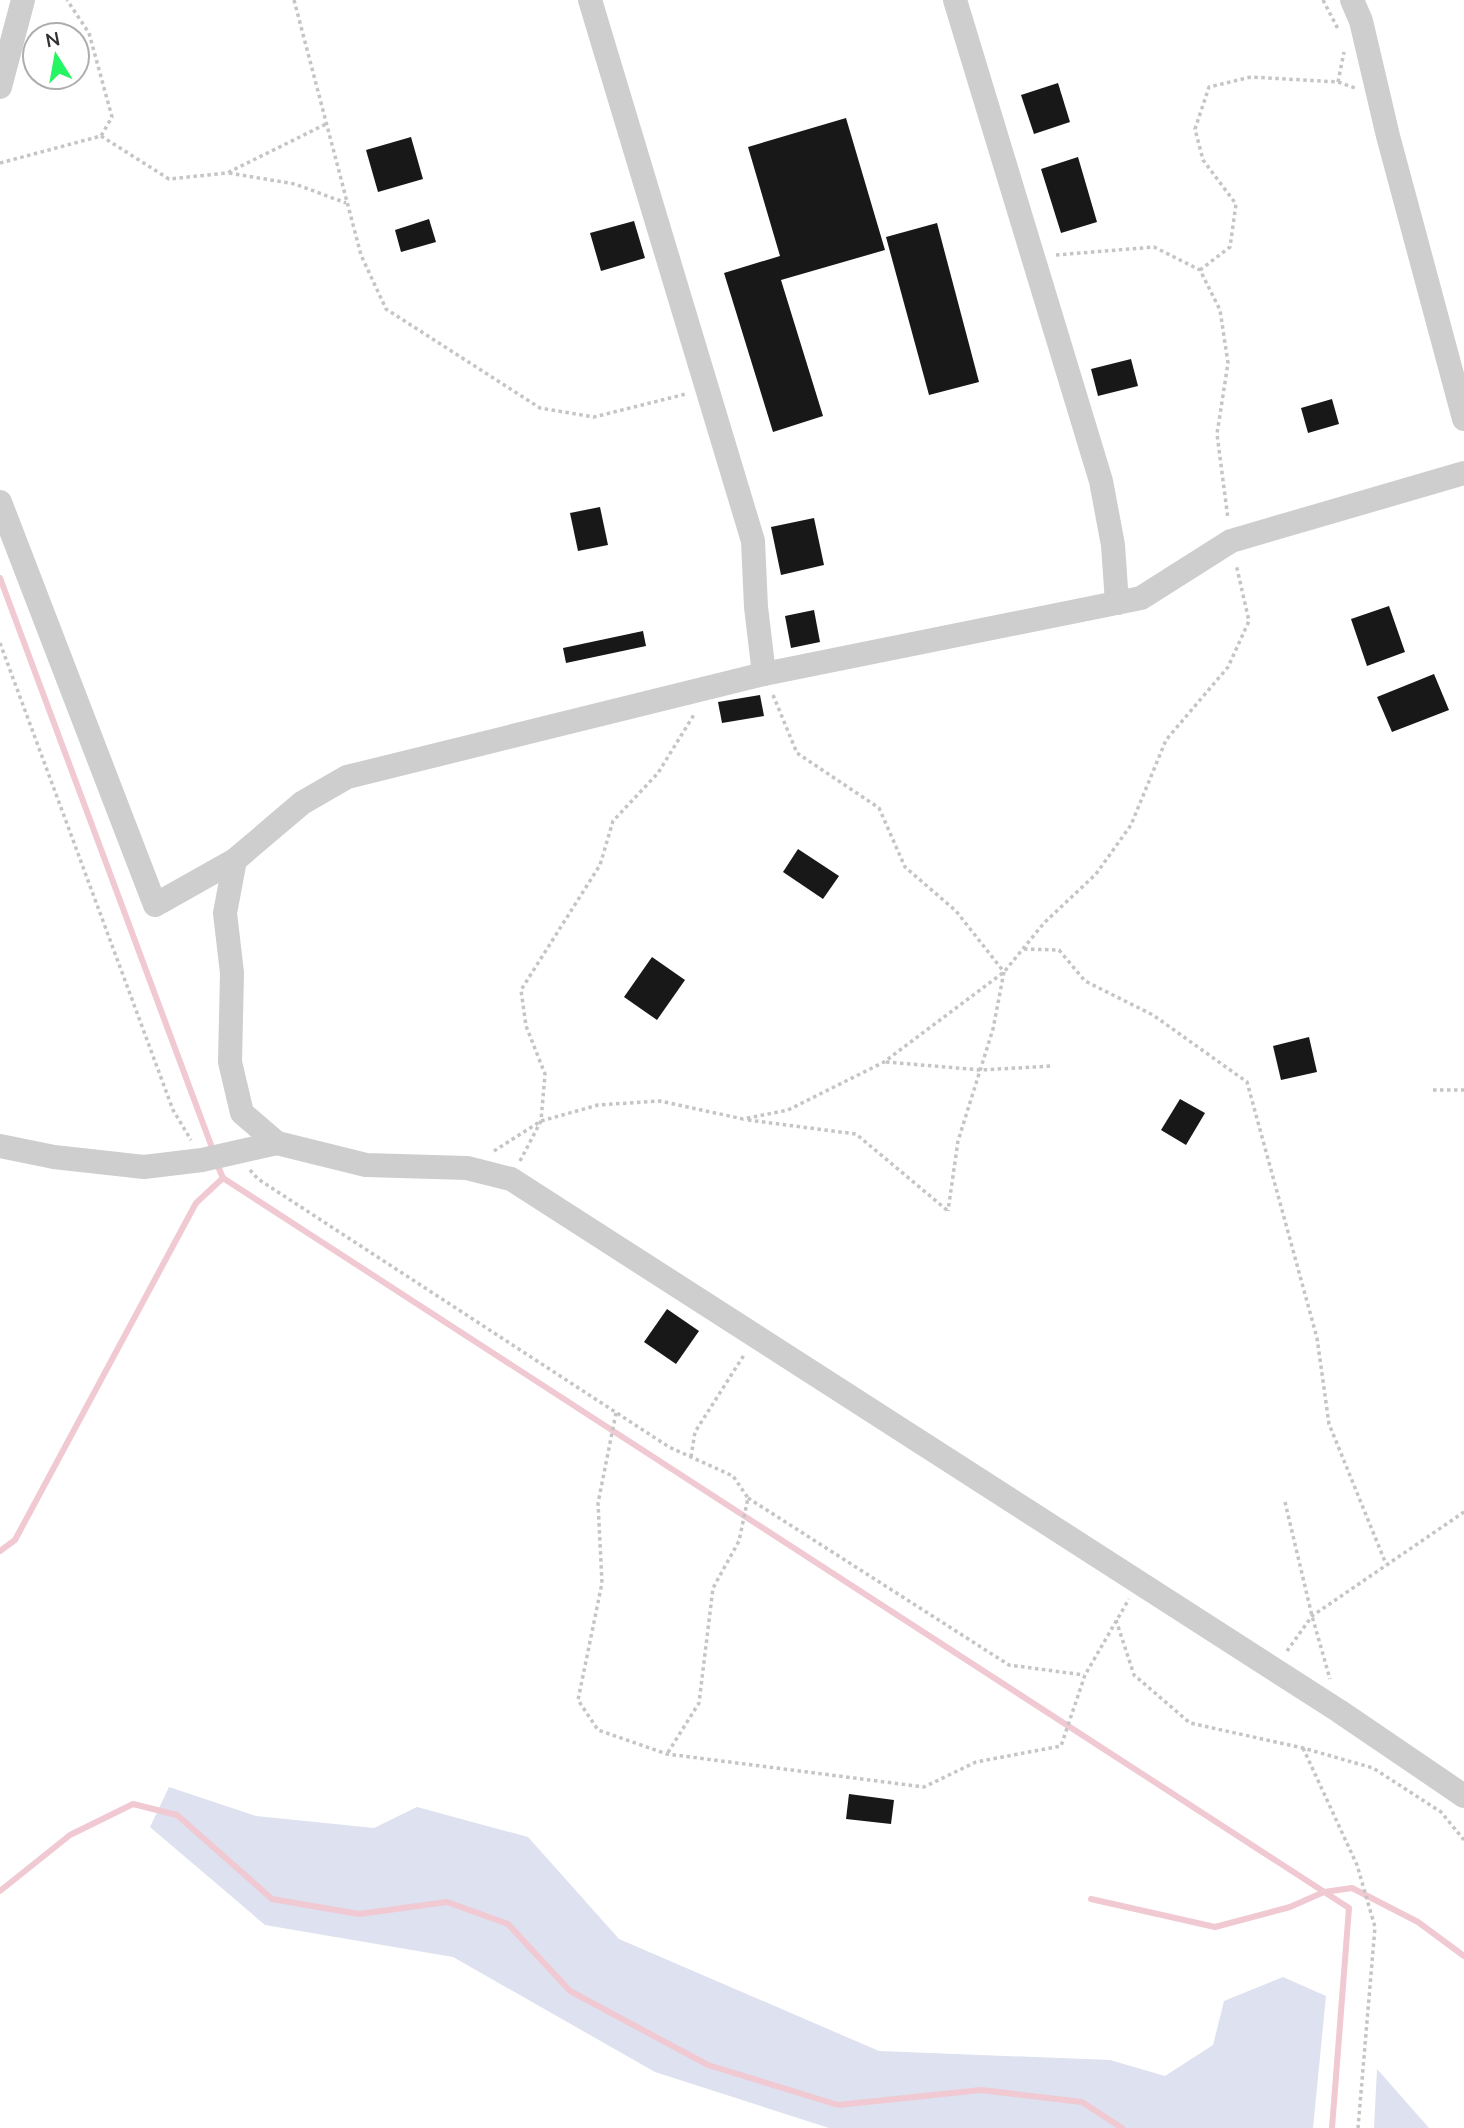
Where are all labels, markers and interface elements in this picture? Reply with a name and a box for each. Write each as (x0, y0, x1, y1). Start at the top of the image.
north arrow (21, 21, 91, 91)
text: N (43, 26, 62, 54)

